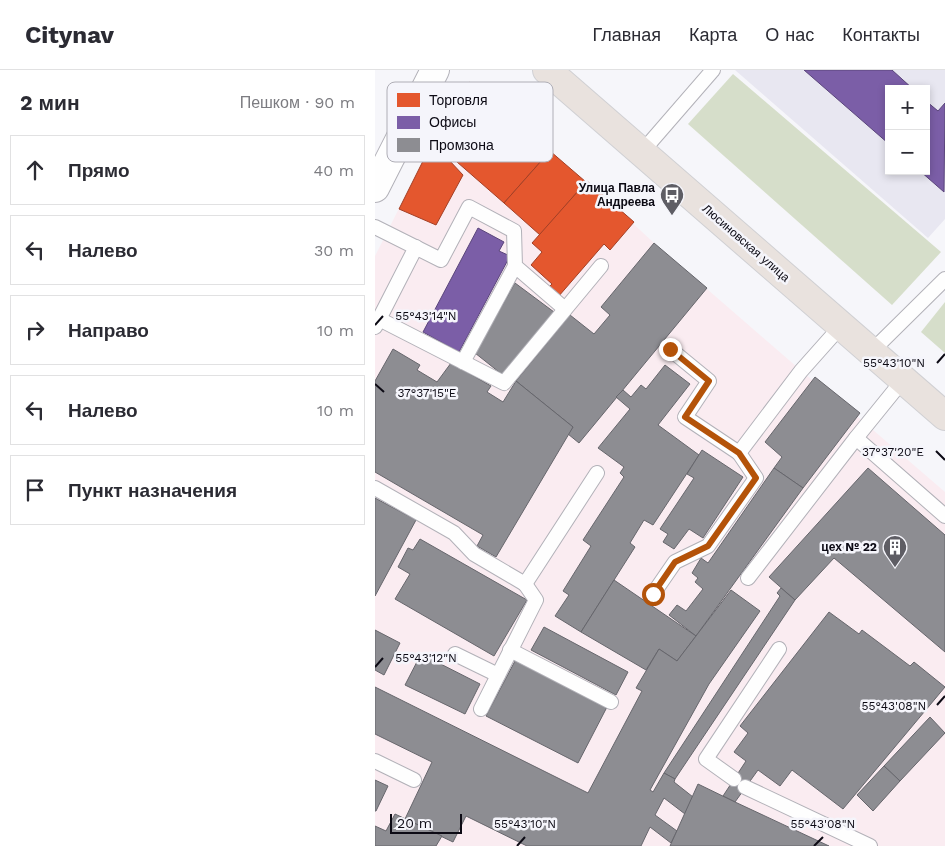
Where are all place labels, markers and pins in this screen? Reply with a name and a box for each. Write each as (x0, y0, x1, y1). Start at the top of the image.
place label: Улица Павла Андреева (579, 181, 655, 209)
bus stop icon: Улица Павла Андреева (659, 182, 685, 216)
building icon: цех № 22 (882, 534, 908, 568)
place label: цех № 22 (821, 540, 877, 554)

